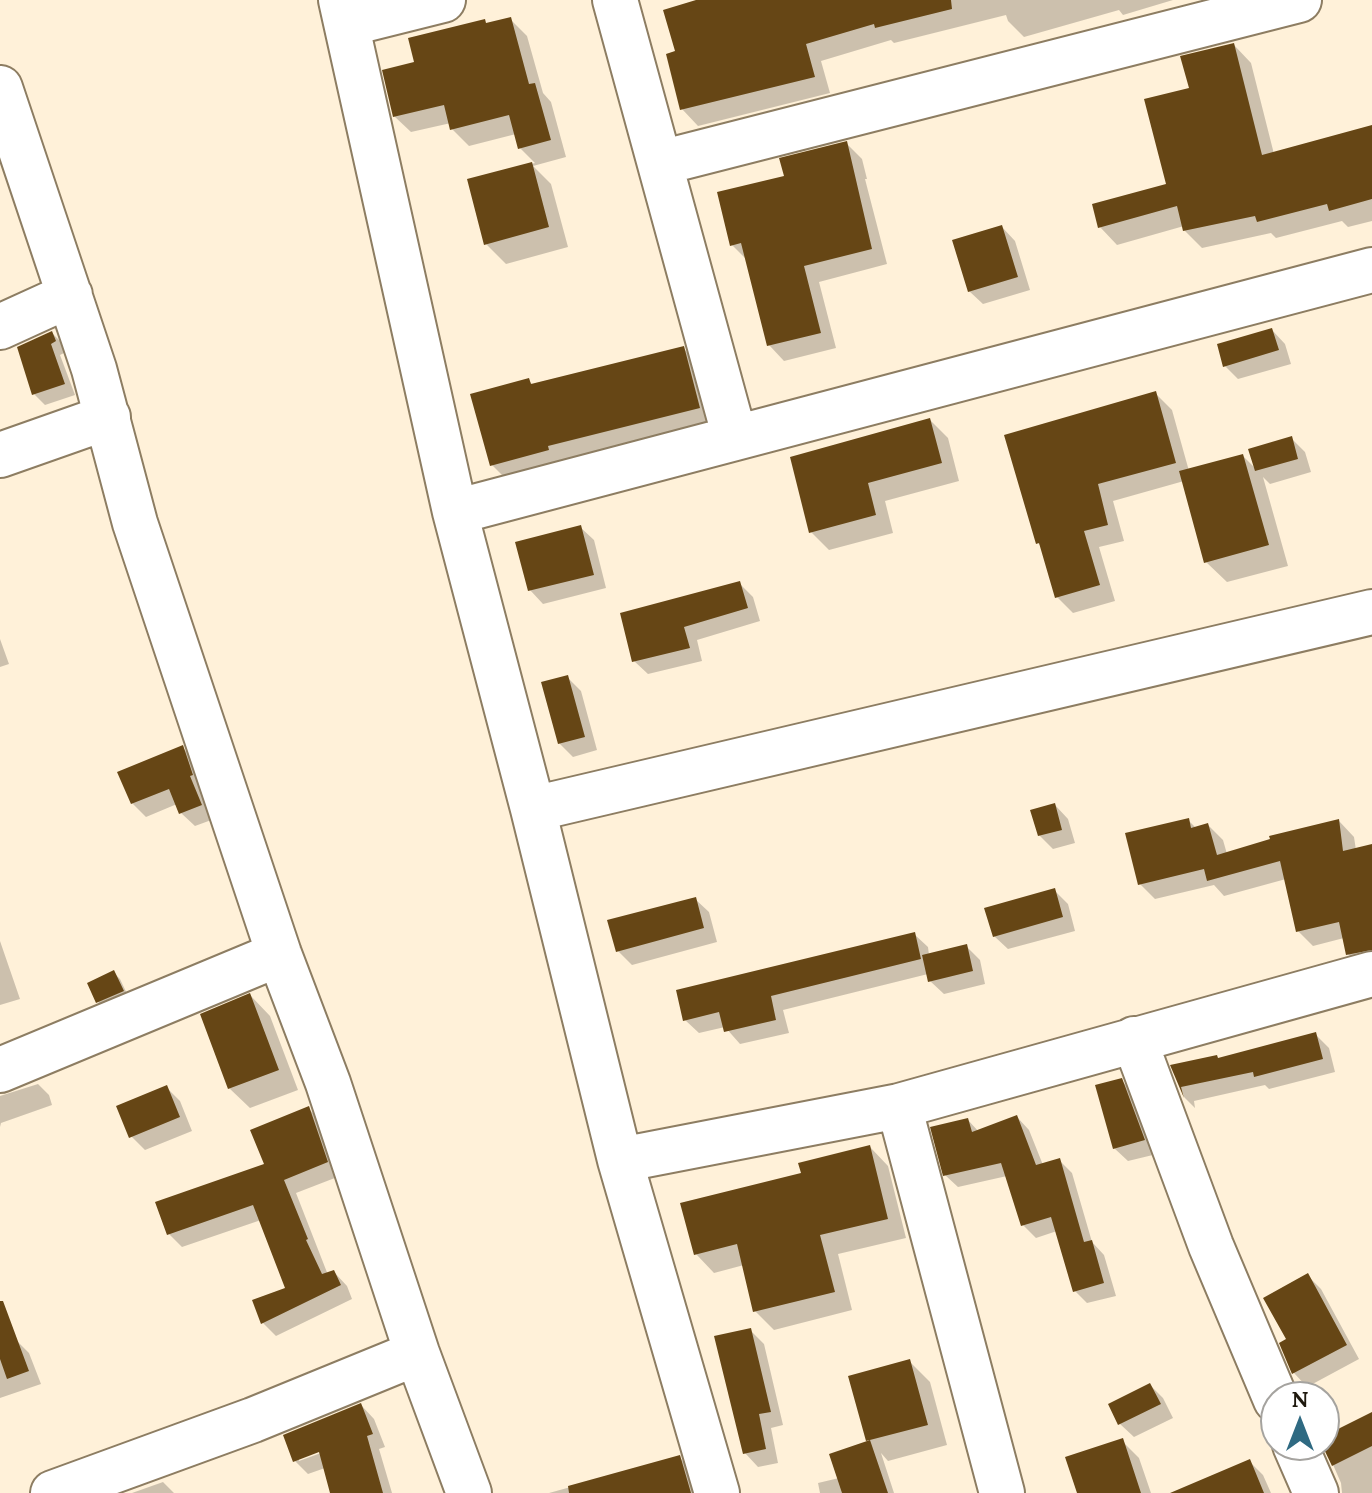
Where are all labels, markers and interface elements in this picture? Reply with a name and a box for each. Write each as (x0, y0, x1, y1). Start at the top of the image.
north arrow (1260, 1381, 1340, 1461)
text: N (1291, 1385, 1309, 1413)

